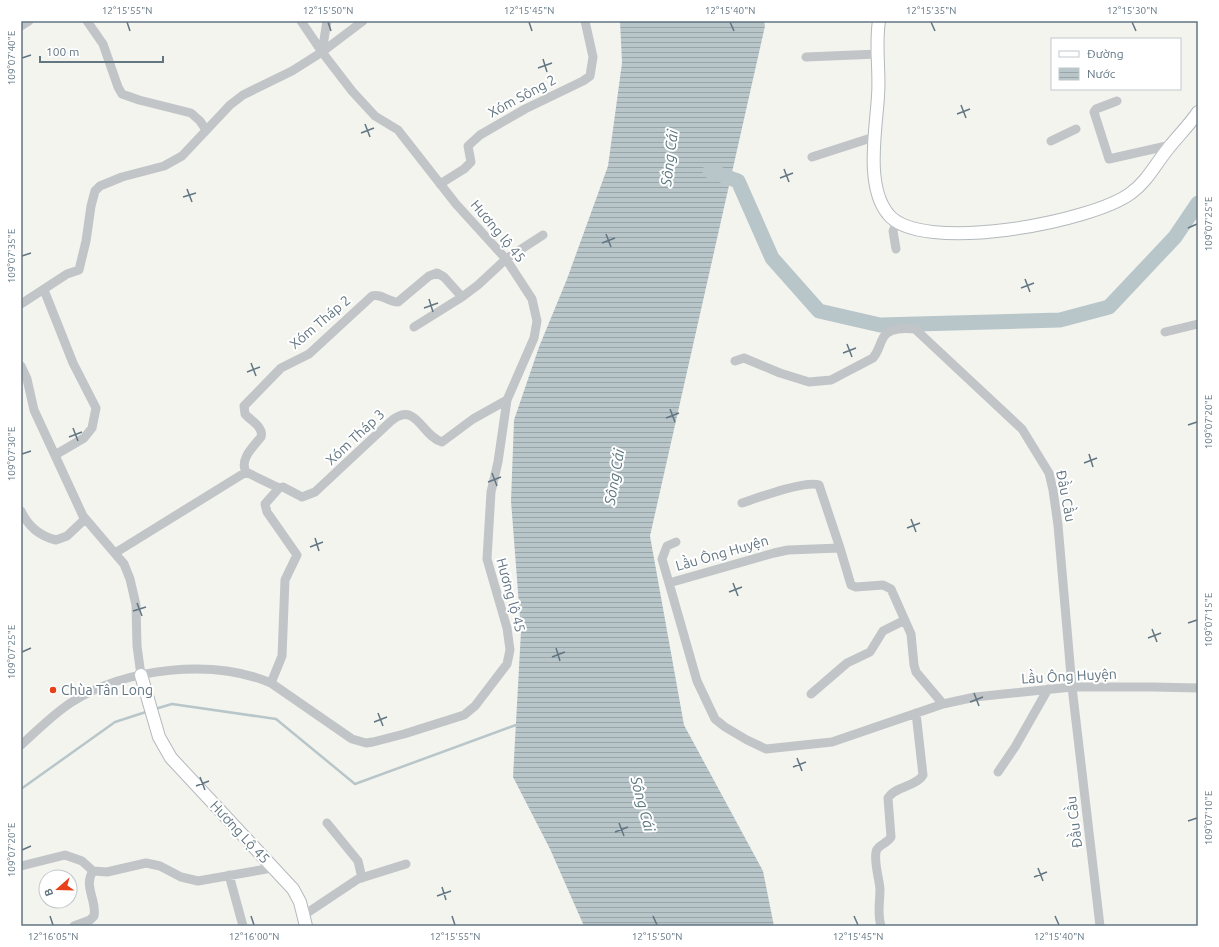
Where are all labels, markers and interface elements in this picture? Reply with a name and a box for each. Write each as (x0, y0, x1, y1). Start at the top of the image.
text: 12°15'55"N (102, 5, 152, 16)
text: 12°15'50"N (303, 5, 353, 16)
text: 12°15'45"N (504, 5, 554, 16)
text: 12°15'40"N (705, 5, 755, 16)
text: 12°15'35"N (906, 5, 956, 16)
text: 12°15'30"N (1107, 5, 1157, 16)
text: 109°07'40"E (6, 30, 17, 85)
scale bar (40, 38, 163, 64)
legend (1051, 38, 1181, 90)
text: 100 m (46, 45, 79, 58)
text: Đường (1087, 47, 1124, 60)
text: Nước (1087, 67, 1116, 80)
street label: Xóm Sông 2 (485, 71, 559, 121)
water label: Sông Cái (657, 128, 681, 188)
text: 109°07'25"E (1203, 196, 1214, 251)
street label: Hương lộ 45 (467, 197, 529, 265)
text: 109°07'35"E (6, 228, 17, 283)
street label: Xóm Tháp 2 (286, 292, 354, 352)
text: 109°07'20"E (1203, 394, 1214, 449)
street label: Xóm Tháp 3 (322, 406, 388, 468)
text: 109°07'30"E (6, 426, 17, 481)
water label: Sông Cái (601, 446, 627, 507)
street label: Đầu Cầu (1053, 468, 1081, 523)
street label: Lầu Ông Huyện (673, 530, 770, 574)
street label: Hương lộ 45 (493, 556, 529, 634)
text: 109°07'15"E (1203, 592, 1214, 647)
text: 109°07'25"E (6, 624, 17, 679)
street label: Lầu Ông Huyện (1021, 663, 1117, 686)
place label: Chùa Tân Long (61, 682, 153, 698)
marker: Chùa Tân Long (48, 685, 58, 695)
water label: Sông Cái (627, 774, 659, 835)
text: 109°07'10"E (1203, 790, 1214, 845)
street label: Đầu Cầu (1060, 795, 1085, 849)
street label: Hương Lộ 45 (207, 797, 273, 867)
text: 109°07'20"E (6, 822, 17, 877)
north arrow (38, 869, 78, 909)
text: B (42, 887, 55, 898)
text: 12°16'05"N (28, 931, 78, 942)
text: 12°16'00"N (229, 931, 279, 942)
text: 12°15'55"N (430, 931, 480, 942)
text: 12°15'50"N (632, 931, 682, 942)
text: 12°15'45"N (833, 931, 883, 942)
text: 12°15'40"N (1034, 931, 1084, 942)

